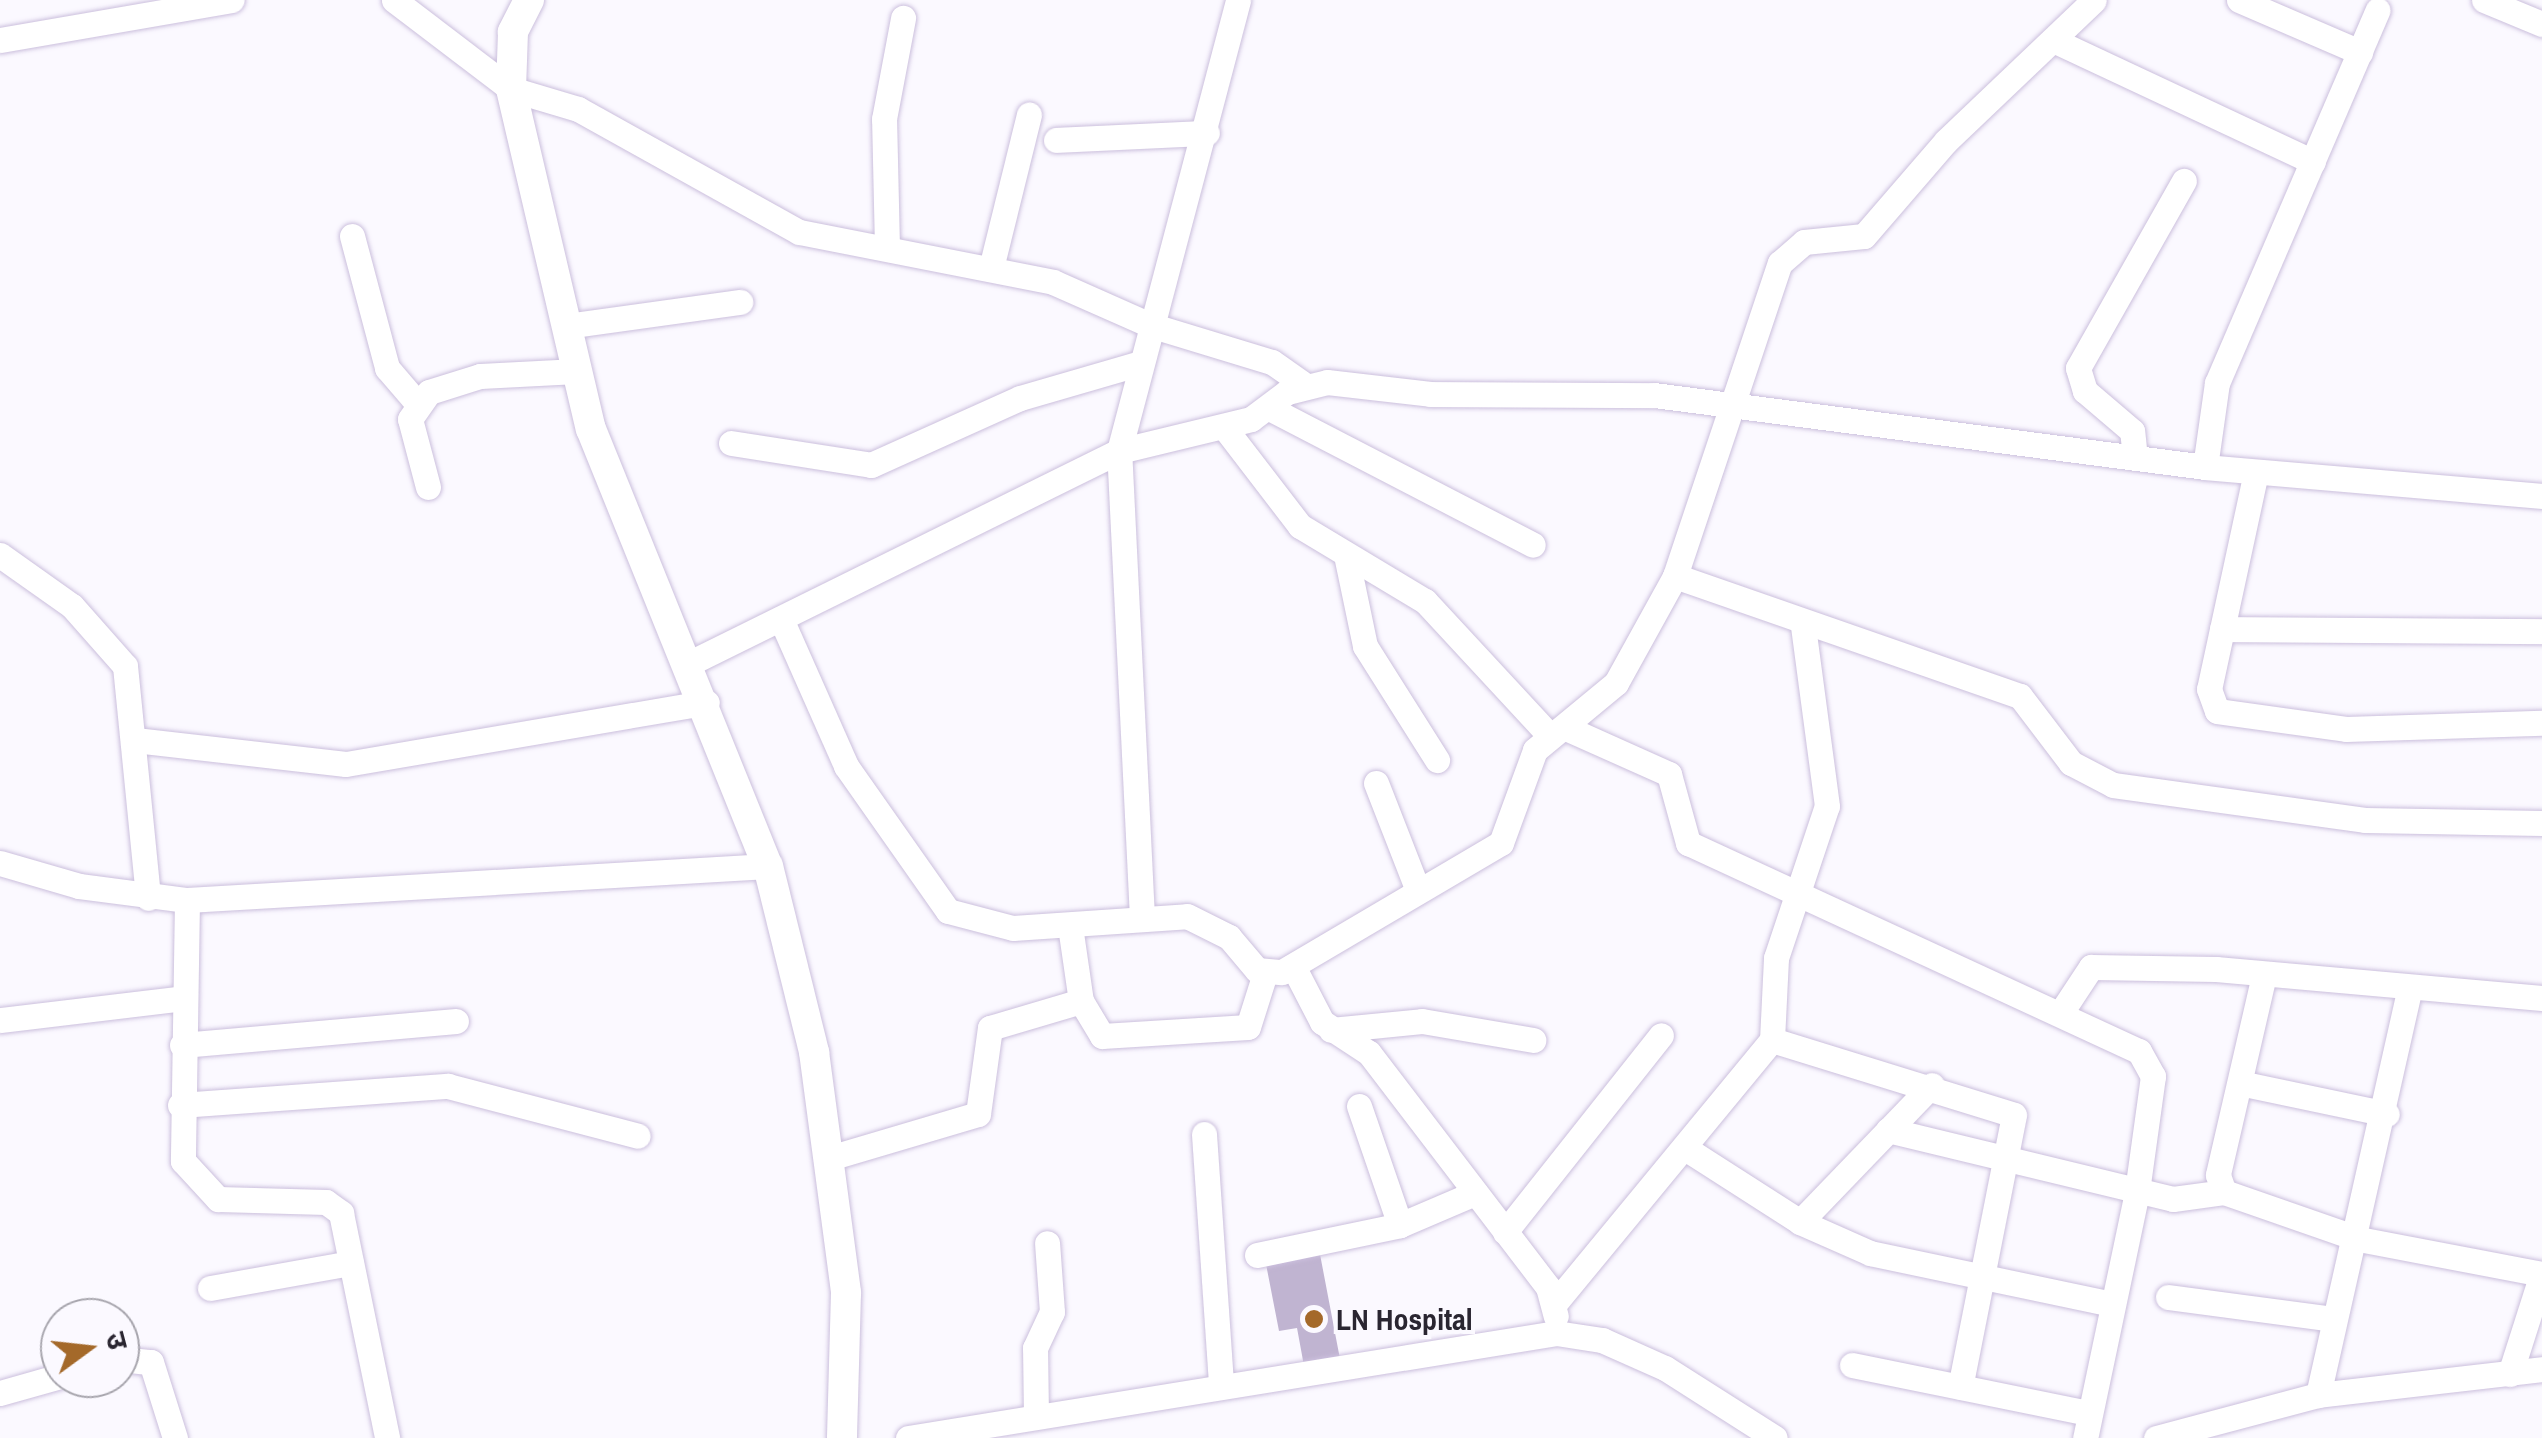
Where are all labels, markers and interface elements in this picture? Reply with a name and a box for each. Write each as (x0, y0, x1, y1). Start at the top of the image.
north arrow (40, 1298, 140, 1398)
place label: LN Hospital (1336, 1301, 1473, 1337)
marker: LN Hospital (1301, 1306, 1327, 1332)
text: उ (97, 1328, 138, 1354)

